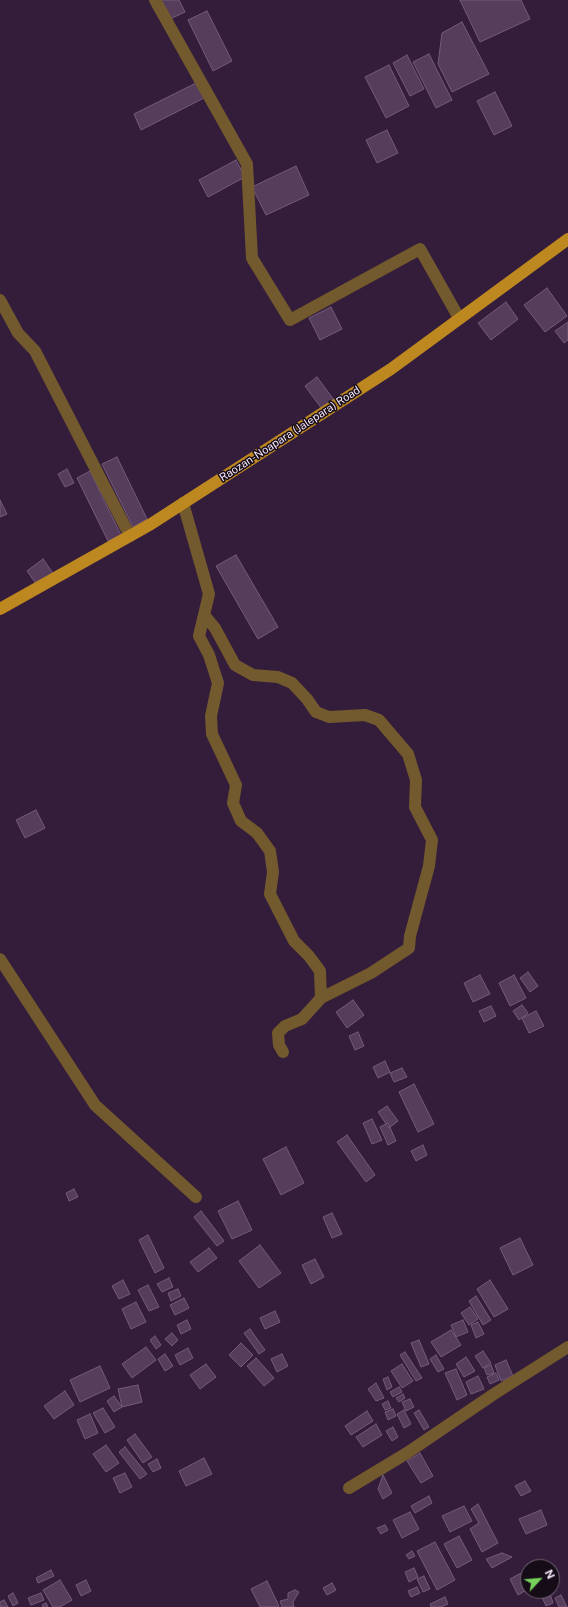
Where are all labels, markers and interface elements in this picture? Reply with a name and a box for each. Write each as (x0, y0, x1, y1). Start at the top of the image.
street label: Raozan-Noapara (Jalepara) Road (217, 383, 363, 485)
north arrow (520, 1559, 560, 1599)
text: N (543, 1568, 557, 1581)

